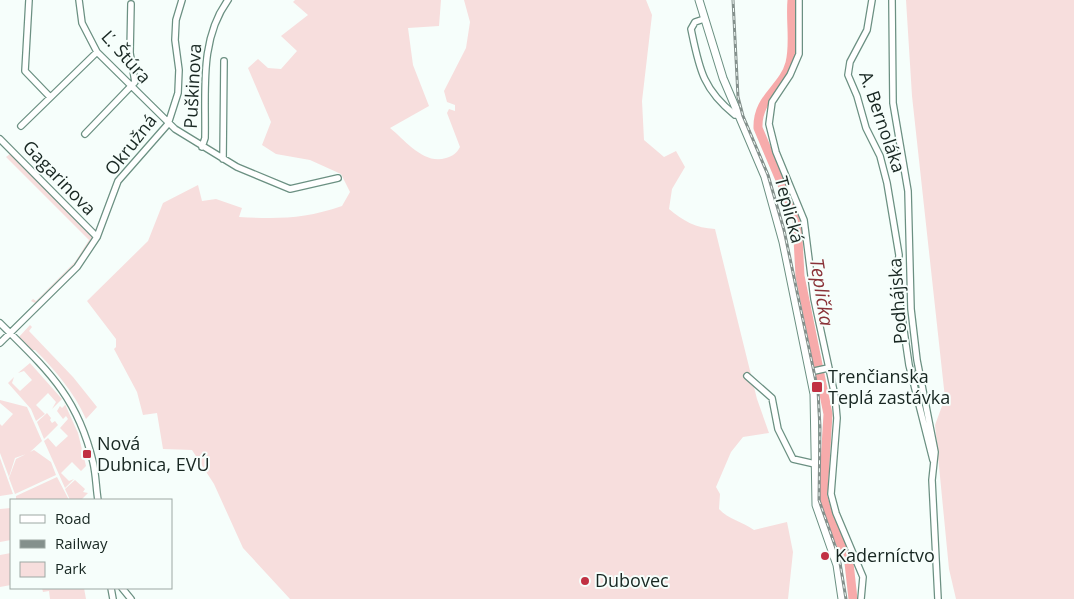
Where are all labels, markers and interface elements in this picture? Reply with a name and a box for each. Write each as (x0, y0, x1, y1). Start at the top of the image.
street label: Ľ. Štúra (97, 25, 157, 88)
street label: Puškinova (178, 43, 206, 129)
street label: A. Bernoláka (854, 68, 912, 176)
street label: Okružná (99, 109, 162, 180)
street label: Gagarinova (18, 135, 102, 220)
street label: Teplická (770, 174, 810, 246)
water label: Teplička (804, 256, 840, 328)
street label: Podhájska (882, 257, 912, 345)
place label: Trenčianska Teplá zastávka (828, 364, 950, 409)
marker: Trenčianska Teplá zastávka (810, 380, 824, 394)
place label: Nová Dubnica, EVÚ (97, 431, 210, 476)
marker: Nová Dubnica, EVÚ (81, 448, 93, 460)
legend (10, 499, 172, 589)
text: Road (55, 508, 91, 528)
text: Railway (55, 533, 108, 553)
place label: Kaderníctvo (835, 543, 935, 567)
marker: Kaderníctvo (819, 550, 831, 562)
text: Park (55, 558, 86, 578)
place label: Dubovec (595, 568, 669, 592)
marker: Dubovec (579, 575, 591, 587)

